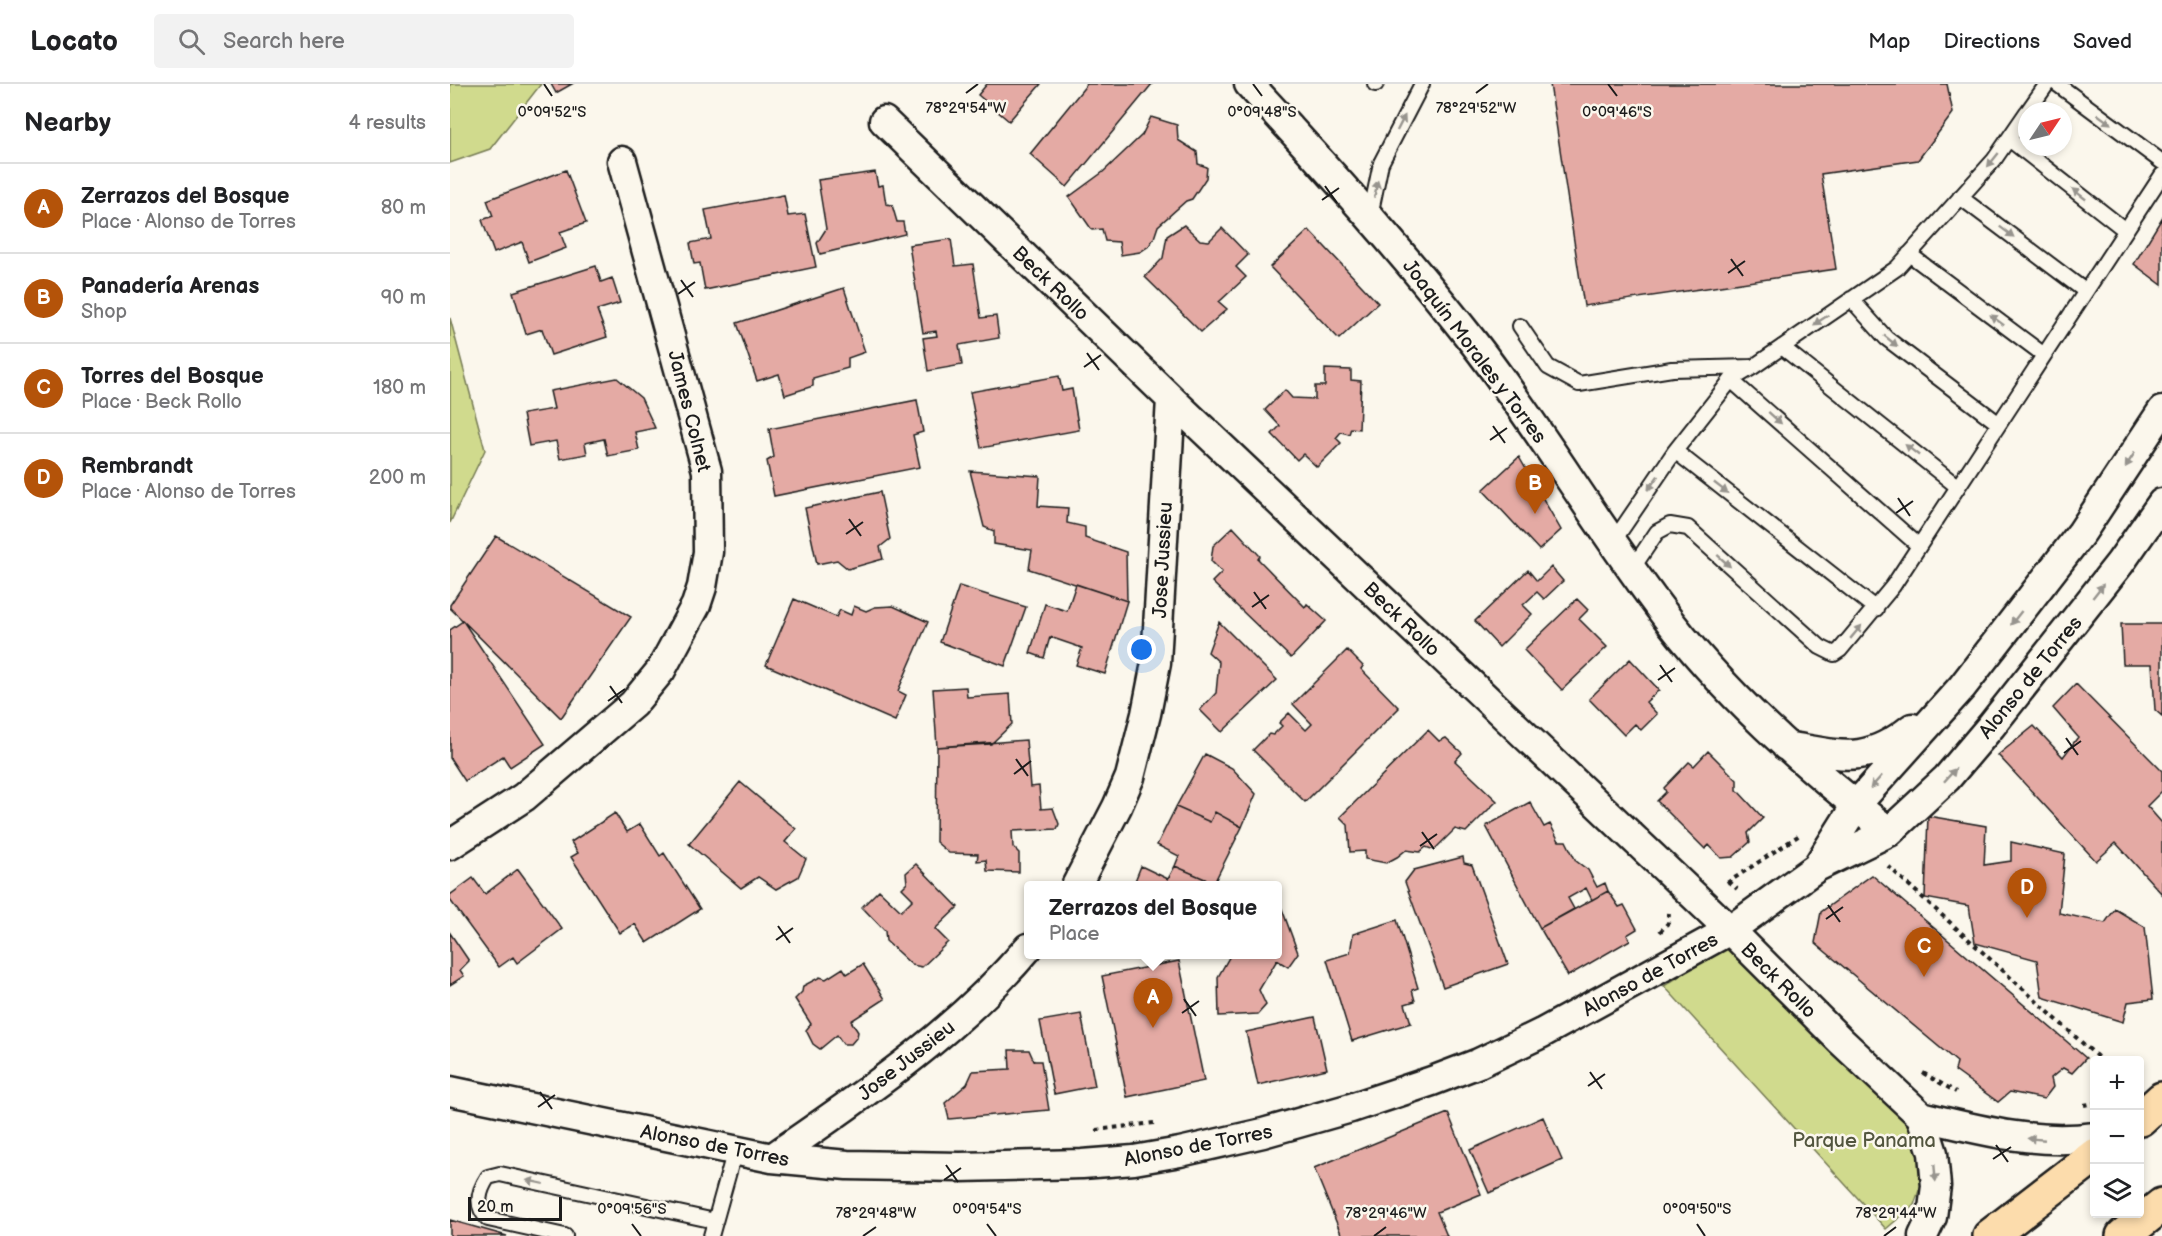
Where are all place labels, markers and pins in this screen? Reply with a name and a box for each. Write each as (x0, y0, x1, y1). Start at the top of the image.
pin: B (1516, 464, 1554, 514)
pin: D (2008, 868, 2046, 918)
pin: C (1904, 928, 1944, 977)
pin: A (1134, 978, 1172, 1028)

